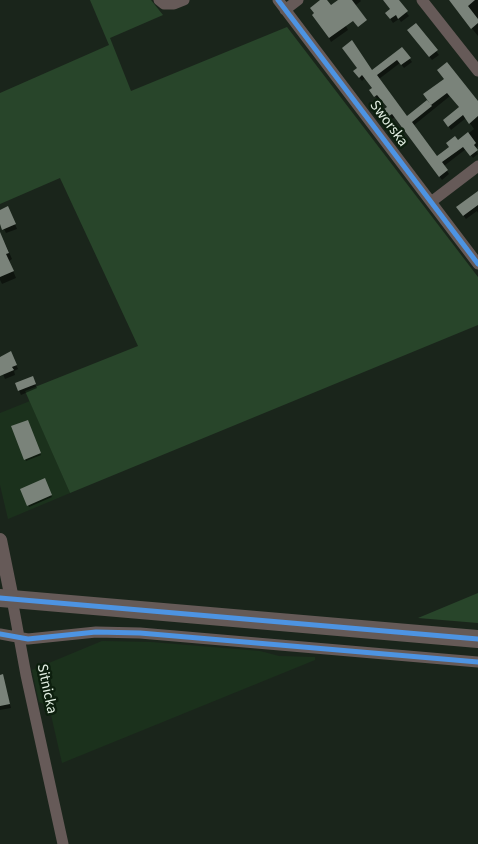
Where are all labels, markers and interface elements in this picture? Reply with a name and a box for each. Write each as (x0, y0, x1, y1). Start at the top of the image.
street label: Sworska (365, 97, 411, 151)
street label: Sitnicka (32, 663, 60, 715)

